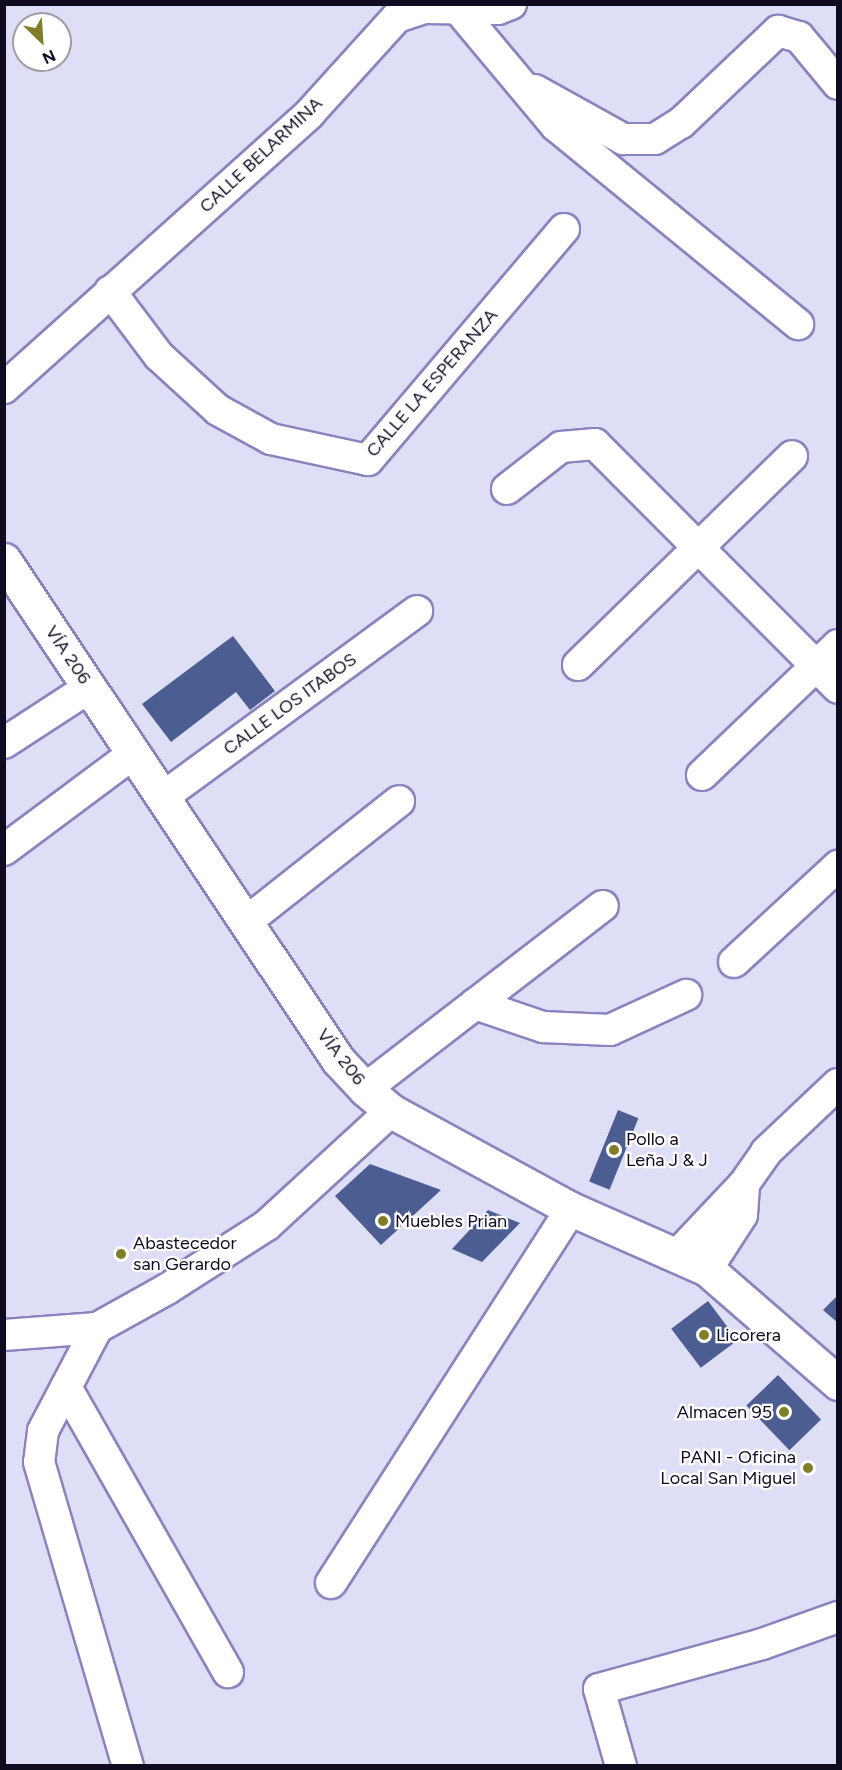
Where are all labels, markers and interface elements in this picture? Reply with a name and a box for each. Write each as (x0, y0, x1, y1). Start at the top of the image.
north arrow (12, 12, 72, 72)
text: N (39, 46, 59, 68)
street label: CALLE BELARMINA (195, 93, 327, 217)
street label: CALLE LA ESPERANZA (362, 305, 502, 461)
street label: VÍA 206 (41, 622, 95, 688)
street label: CALLE LOS ITABOS (219, 648, 361, 760)
street label: VÍA 206 (312, 1024, 370, 1090)
place label: Pollo a Leña J & J (626, 1129, 708, 1172)
marker: Pollo a Leña J & J (607, 1143, 621, 1157)
place label: Muebles Prian (395, 1210, 507, 1232)
marker: Muebles Prian (376, 1214, 390, 1228)
place label: Abastecedor san Gerardo (133, 1233, 237, 1276)
marker: Abastecedor san Gerardo (114, 1247, 128, 1261)
place label: Licorera (716, 1324, 781, 1346)
marker: Licorera (697, 1328, 711, 1342)
place label: Almacen 95 (677, 1401, 772, 1423)
marker: Almacen 95 (777, 1405, 791, 1419)
place label: PANI - Oficina Local San Miguel (660, 1447, 796, 1490)
marker: PANI - Oficina Local San Miguel (801, 1461, 815, 1475)

